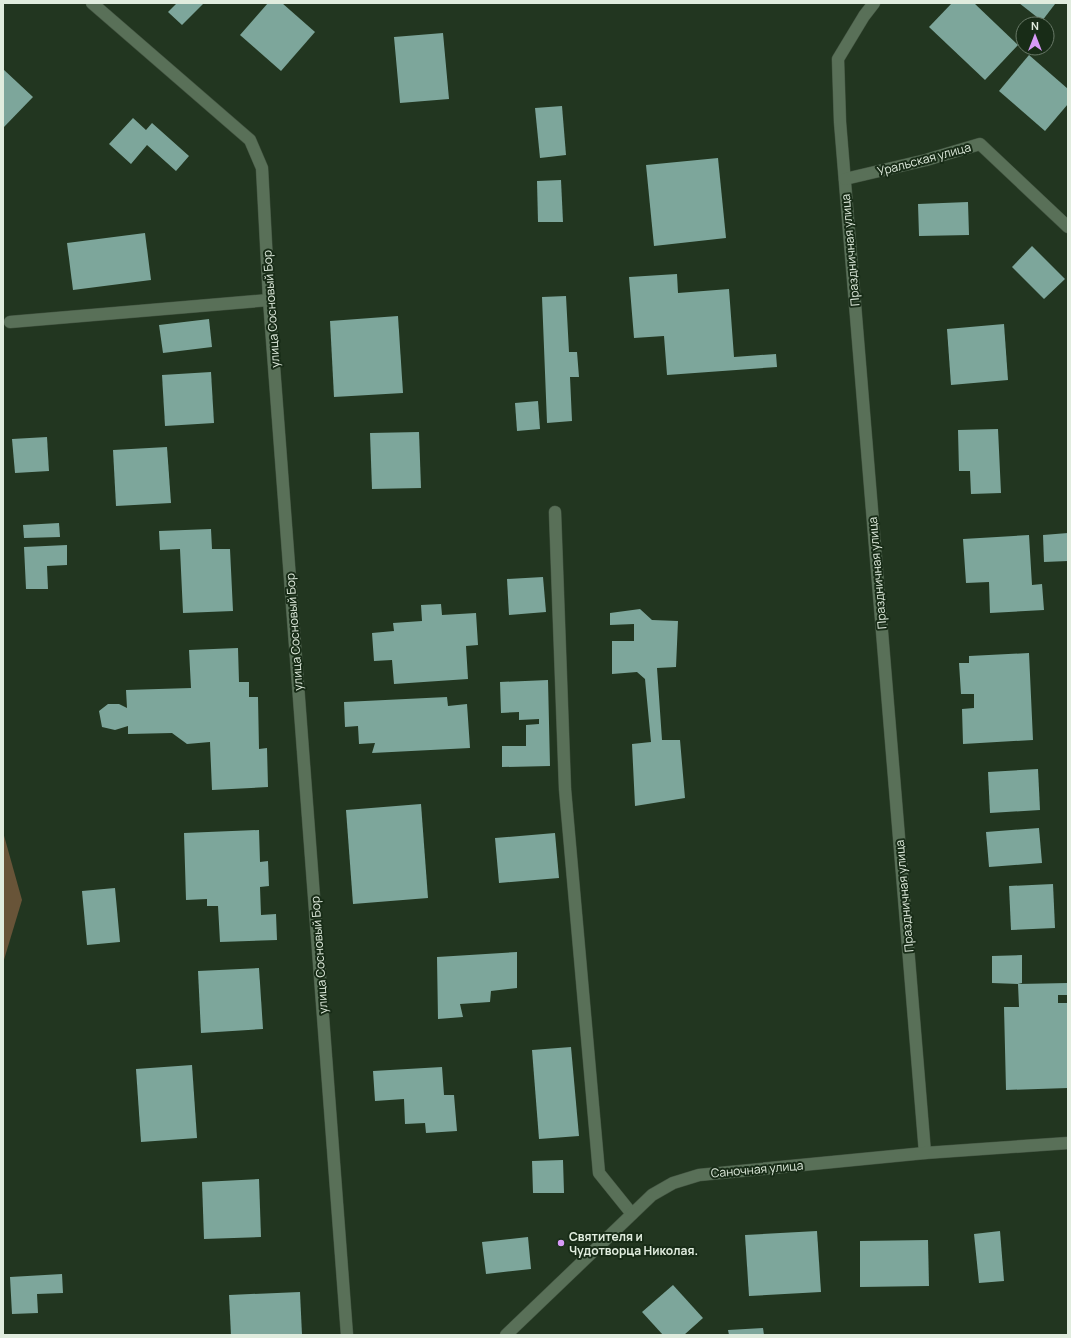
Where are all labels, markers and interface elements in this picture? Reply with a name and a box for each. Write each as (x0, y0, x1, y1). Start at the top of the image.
north arrow (1015, 16, 1055, 56)
text: N (1031, 18, 1039, 33)
street label: Уральская улица (875, 138, 973, 180)
street label: Праздничная улица (837, 193, 863, 307)
street label: улица Сосновый Бор (258, 250, 284, 368)
street label: Праздничная улица (864, 516, 890, 630)
street label: улица Сосновый Бор (281, 573, 307, 691)
street label: Праздничная улица (891, 839, 917, 953)
street label: улица Сосновый Бор (306, 896, 332, 1014)
street label: Саночная улица (710, 1156, 804, 1182)
place label: Святителя и Чудотворца Николая. (569, 1228, 698, 1259)
marker: Святителя и Чудотворца Николая. (556, 1238, 566, 1248)

